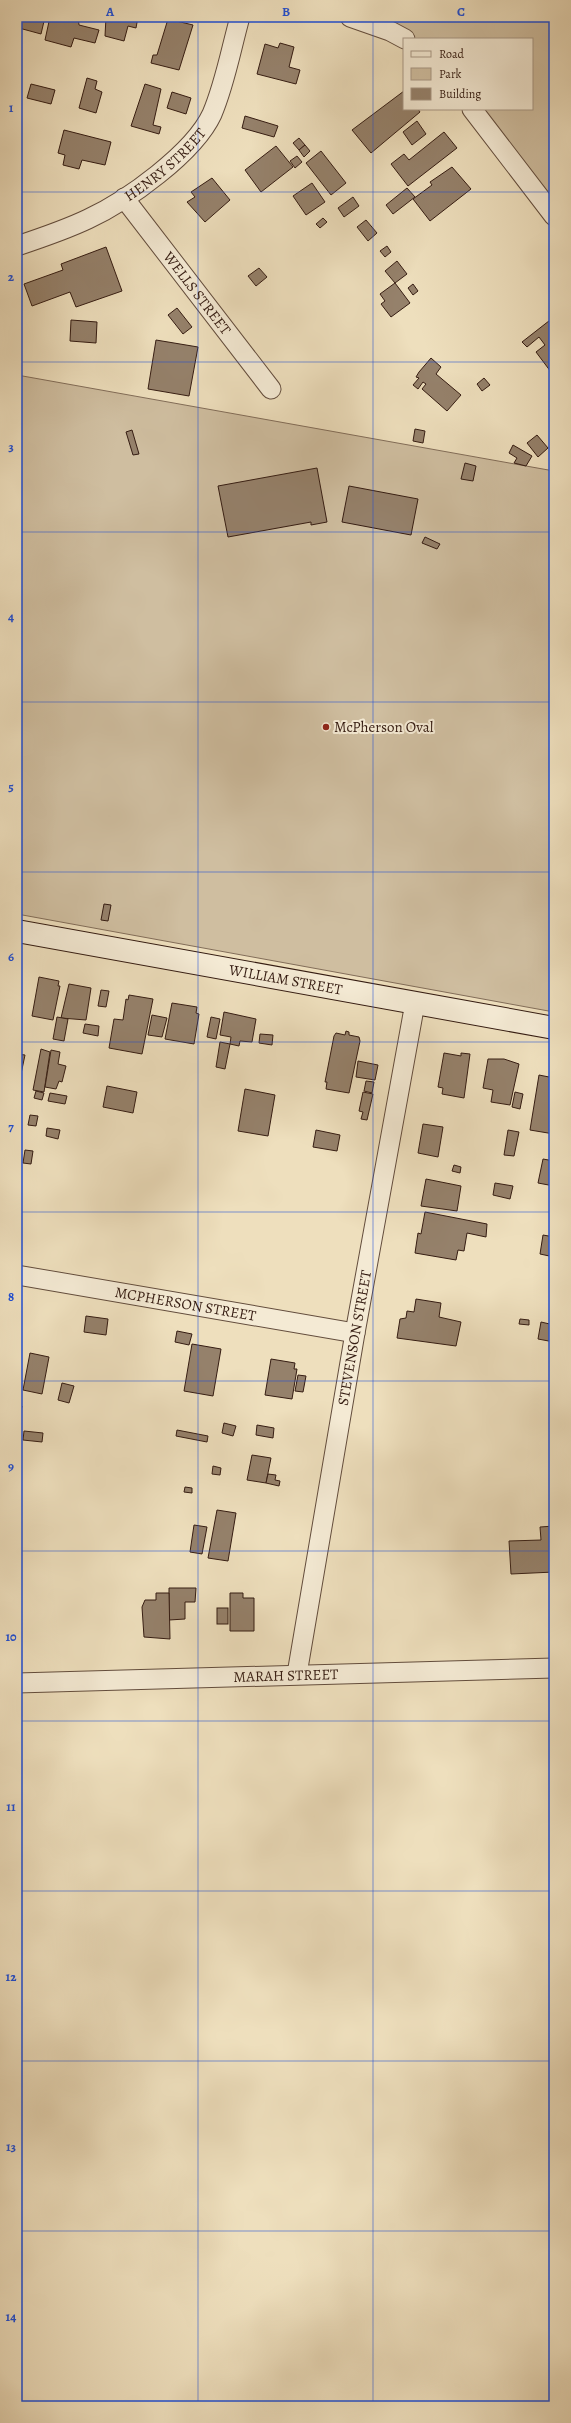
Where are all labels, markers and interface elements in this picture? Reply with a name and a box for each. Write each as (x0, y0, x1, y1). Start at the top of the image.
text: A (105, 3, 115, 20)
text: B (282, 3, 290, 20)
text: C (457, 3, 465, 20)
legend (403, 38, 533, 110)
text: Road (439, 46, 465, 62)
text: Park (439, 66, 462, 82)
text: Building (439, 86, 481, 102)
text: 1 (9, 99, 14, 116)
street label: HENRY STREET (120, 123, 211, 206)
street label: WELLS STREET (158, 247, 236, 339)
text: 2 (8, 268, 15, 285)
text: 3 (8, 438, 14, 455)
text: 4 (8, 608, 14, 625)
place label: McPherson Oval (334, 717, 434, 737)
marker: McPherson Oval (321, 722, 331, 732)
text: 5 (8, 778, 14, 795)
text: 6 (8, 948, 14, 965)
street label: WILLIAM STREET (226, 959, 345, 1000)
text: 7 (8, 1118, 14, 1135)
street label: STEVENSON STREET (333, 1268, 376, 1407)
street label: MCPHERSON STREET (113, 1282, 258, 1326)
text: 8 (8, 1288, 14, 1305)
text: 9 (8, 1458, 14, 1475)
text: 10 (5, 1628, 17, 1645)
street label: MARAH STREET (233, 1664, 339, 1687)
text: 11 (6, 1798, 16, 1815)
text: 12 (6, 1968, 17, 1985)
text: 13 (6, 2138, 17, 2155)
text: 14 (6, 2308, 16, 2325)

